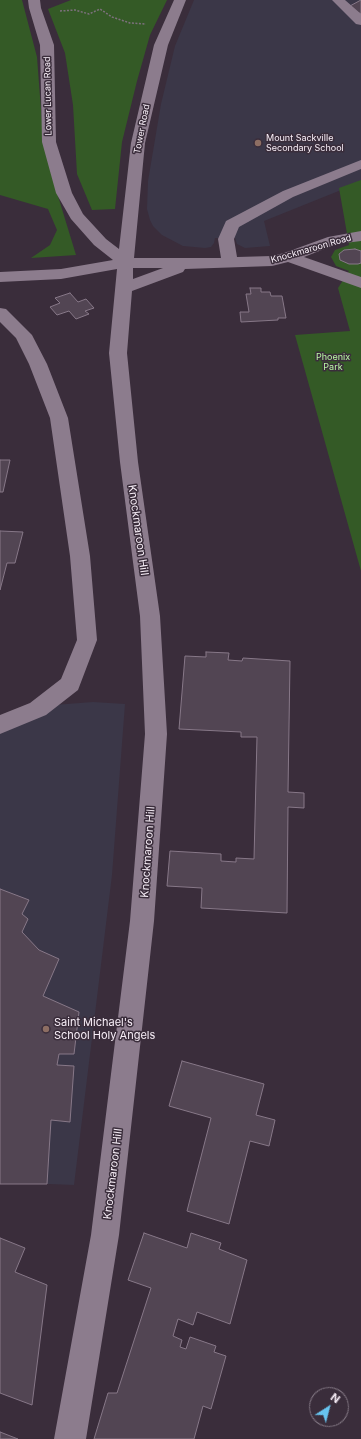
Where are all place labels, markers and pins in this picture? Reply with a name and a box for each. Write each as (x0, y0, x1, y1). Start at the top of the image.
place label: Mount Sackville Secondary School (266, 133, 344, 154)
marker: Mount Sackville Secondary School (253, 138, 263, 148)
place label: Saint Michael's School Holy Angels (54, 1016, 155, 1042)
marker: Saint Michael's School Holy Angels (41, 1024, 51, 1034)

